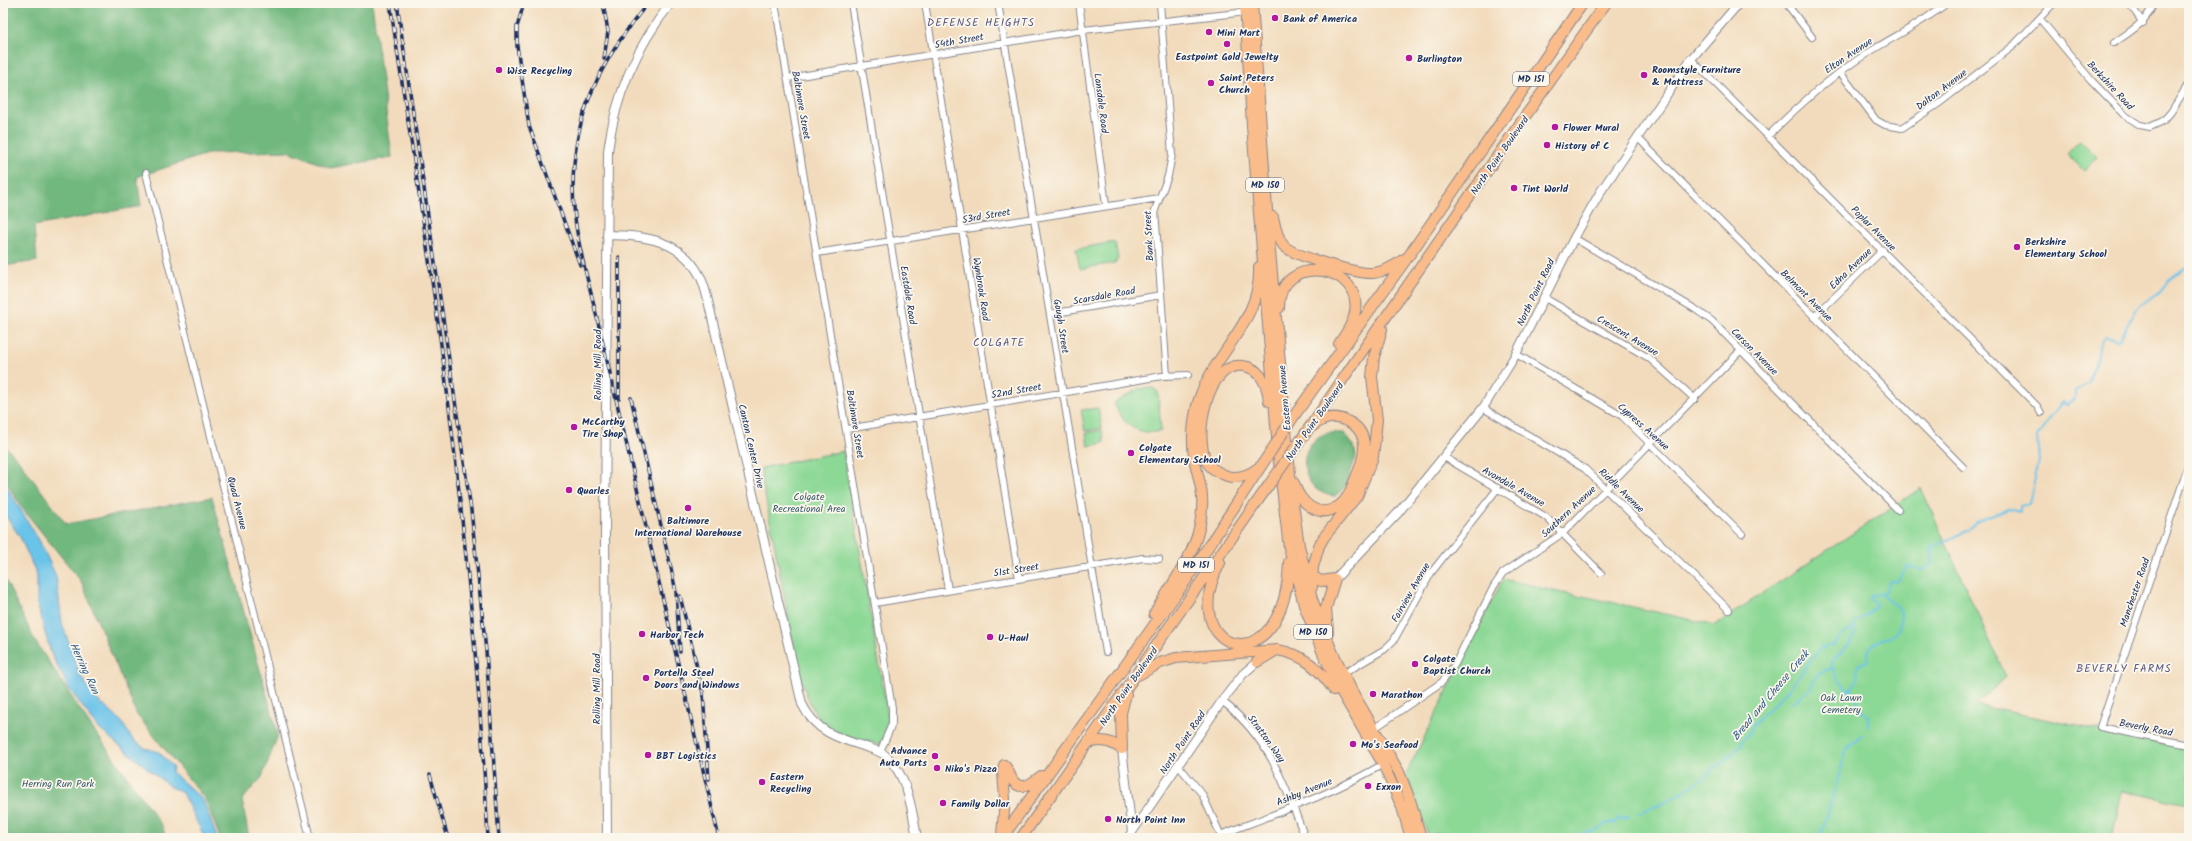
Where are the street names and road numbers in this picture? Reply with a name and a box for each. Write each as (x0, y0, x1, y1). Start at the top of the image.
street label: 54th Street (933, 29, 985, 53)
street label: Elton Avenue (1821, 33, 1876, 78)
street label: Berkshire Road (2083, 57, 2138, 115)
street label: Dalton Avenue (1913, 65, 1971, 114)
street label: Baltimore Street (787, 70, 815, 141)
street label: Lansdale Road (1089, 72, 1113, 135)
road number: MD 151 (1513, 72, 1549, 86)
street label: North Point Boulevard (1467, 112, 1534, 198)
road number: MD 150 (1246, 178, 1284, 192)
street label: Poplar Avenue (1847, 202, 1900, 255)
street label: 53rd Street (961, 204, 1012, 228)
street label: Bank Street (1140, 210, 1158, 262)
street label: Edna Avenue (1826, 244, 1876, 293)
street label: North Point Road (1513, 255, 1560, 329)
street label: Wynbrook Road (968, 256, 994, 323)
street label: Eastdale Road (895, 265, 921, 327)
street label: Belmont Avenue (1776, 266, 1837, 326)
street label: Scarsdale Road (1072, 282, 1137, 309)
street label: Gough Street (1049, 298, 1073, 355)
street label: Crescent Avenue (1594, 311, 1662, 361)
street label: Carson Avenue (1727, 324, 1782, 379)
street label: Rolling Mill Road (590, 329, 606, 400)
street label: Eastern Avenue (1274, 364, 1296, 431)
street label: North Point Boulevard (1282, 378, 1349, 464)
street label: 52nd Street (990, 379, 1043, 403)
street label: Baltimore Street (842, 389, 868, 460)
street label: Cypress Avenue (1614, 399, 1673, 455)
street label: Canton Center Drive (734, 402, 769, 490)
street label: Avondale Avenue (1479, 462, 1548, 512)
street label: Riddle Avenue (1595, 465, 1648, 517)
street label: Quad Avenue (223, 475, 251, 532)
street label: Southern Avenue (1537, 482, 1600, 542)
street label: Manchester Road (2116, 555, 2155, 629)
street label: 51st Street (992, 558, 1040, 581)
road number: MD 151 (1178, 558, 1214, 572)
street label: Fairview Avenue (1387, 559, 1435, 625)
road number: MD 150 (1294, 625, 1332, 639)
street label: North Point Boulevard (1096, 643, 1163, 729)
street label: Rolling Mill Road (589, 653, 605, 724)
street label: North Point Road (1156, 707, 1211, 777)
street label: Stratton Way (1243, 711, 1289, 766)
street label: Beverly Road (2118, 715, 2175, 741)
street label: Ashby Avenue (1274, 773, 1335, 810)

